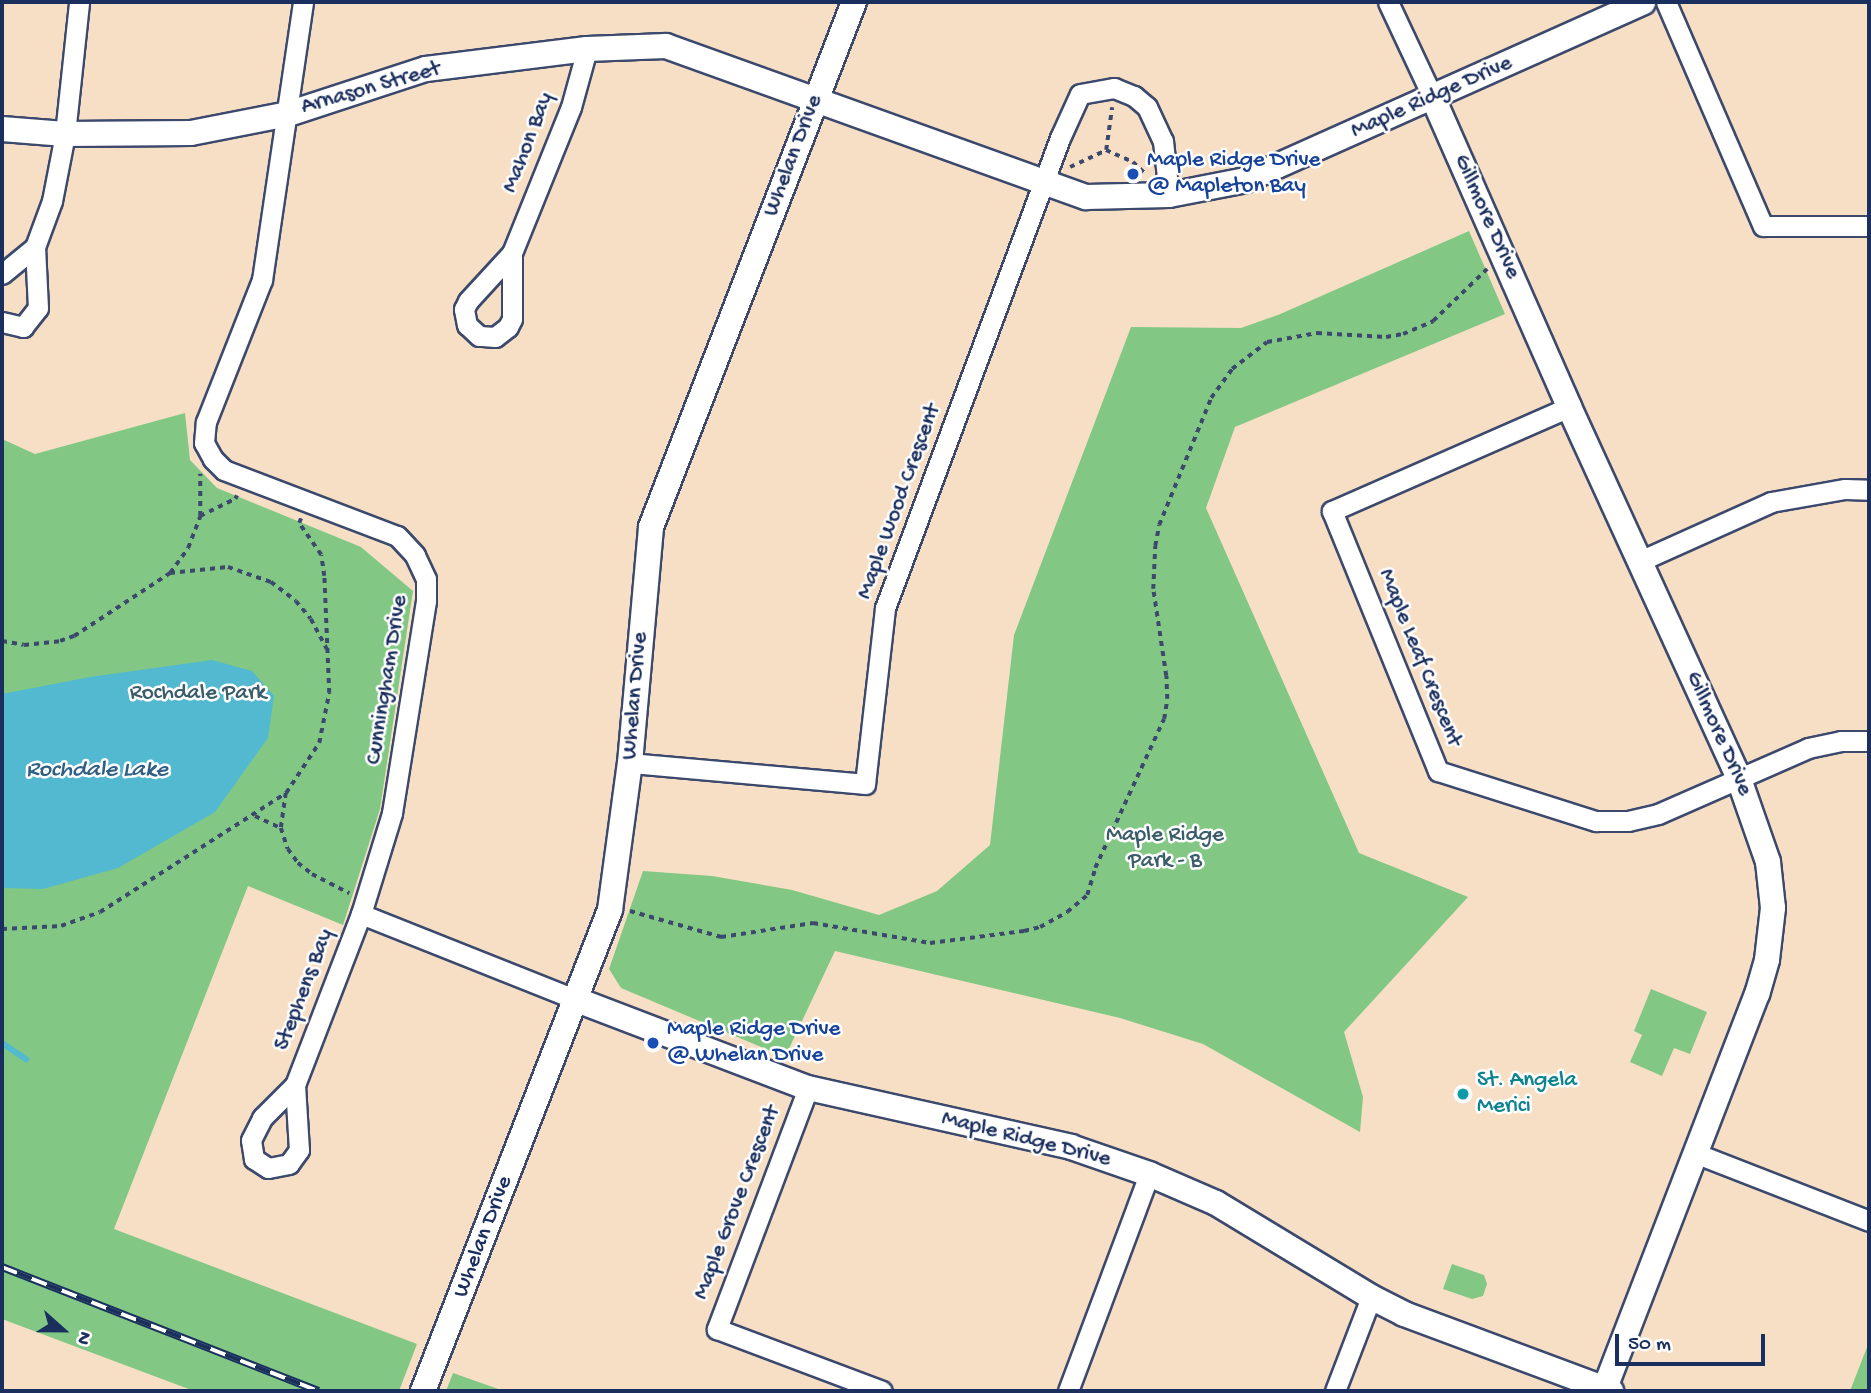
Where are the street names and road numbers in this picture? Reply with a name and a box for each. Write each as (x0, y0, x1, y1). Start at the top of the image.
street label: Maple Ridge Drive (1347, 50, 1517, 146)
street label: Arnason Street (298, 56, 444, 122)
street label: Mahon Bay (497, 89, 561, 197)
street label: Whelan Drive (758, 91, 830, 221)
street label: Gillmore Drive (1446, 150, 1526, 284)
street label: Maple Wood Crescent (852, 401, 948, 603)
street label: Maple Leaf Crescent (1371, 565, 1467, 751)
street label: Cunningham Drive (361, 593, 415, 767)
street label: Whelan Drive (617, 631, 655, 761)
street label: Gillmore Drive (1678, 667, 1758, 801)
street label: Stephens Bay (269, 925, 341, 1055)
street label: Maple Grove Crescent (688, 1102, 788, 1304)
street label: Maple Ridge Drive (938, 1106, 1114, 1174)
street label: Whelan Drive (448, 1172, 520, 1302)

